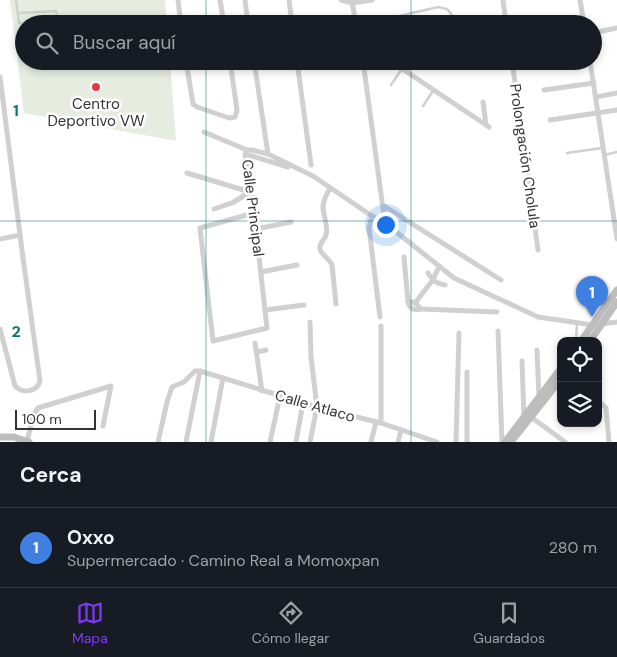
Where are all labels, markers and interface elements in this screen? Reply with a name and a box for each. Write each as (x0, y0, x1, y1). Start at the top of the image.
search box (15, 15, 602, 70)
icon: search (33, 29, 61, 57)
text: Buscar aquí (73, 30, 176, 55)
marker: Centro Deportivo VW (90, 81, 102, 93)
street label: Prolongación Cholula (505, 82, 545, 230)
place label: Centro Deportivo VW (47, 94, 145, 131)
text: 1 (13, 100, 19, 121)
street label: Calle Principal (237, 158, 269, 258)
your location (373, 212, 399, 238)
pin: 1 (576, 276, 608, 317)
text: 2 (11, 321, 21, 342)
map controls (557, 337, 602, 427)
button: locate (557, 337, 602, 382)
button: layers (557, 382, 602, 427)
street label: Calle Atlaco (273, 385, 357, 427)
scale bar (15, 407, 96, 430)
text: 100 m (22, 410, 62, 428)
text: Cerca (20, 461, 82, 489)
text: Oxxo (67, 525, 115, 550)
text: 1 (33, 537, 39, 558)
text: 280 m (549, 537, 597, 558)
text: Supermercado · Camino Real a Momoxpan (67, 550, 379, 571)
tab: Mapa (72, 599, 108, 647)
tab: Cómo llegar (252, 599, 329, 647)
tab: Guardados (473, 599, 545, 647)

